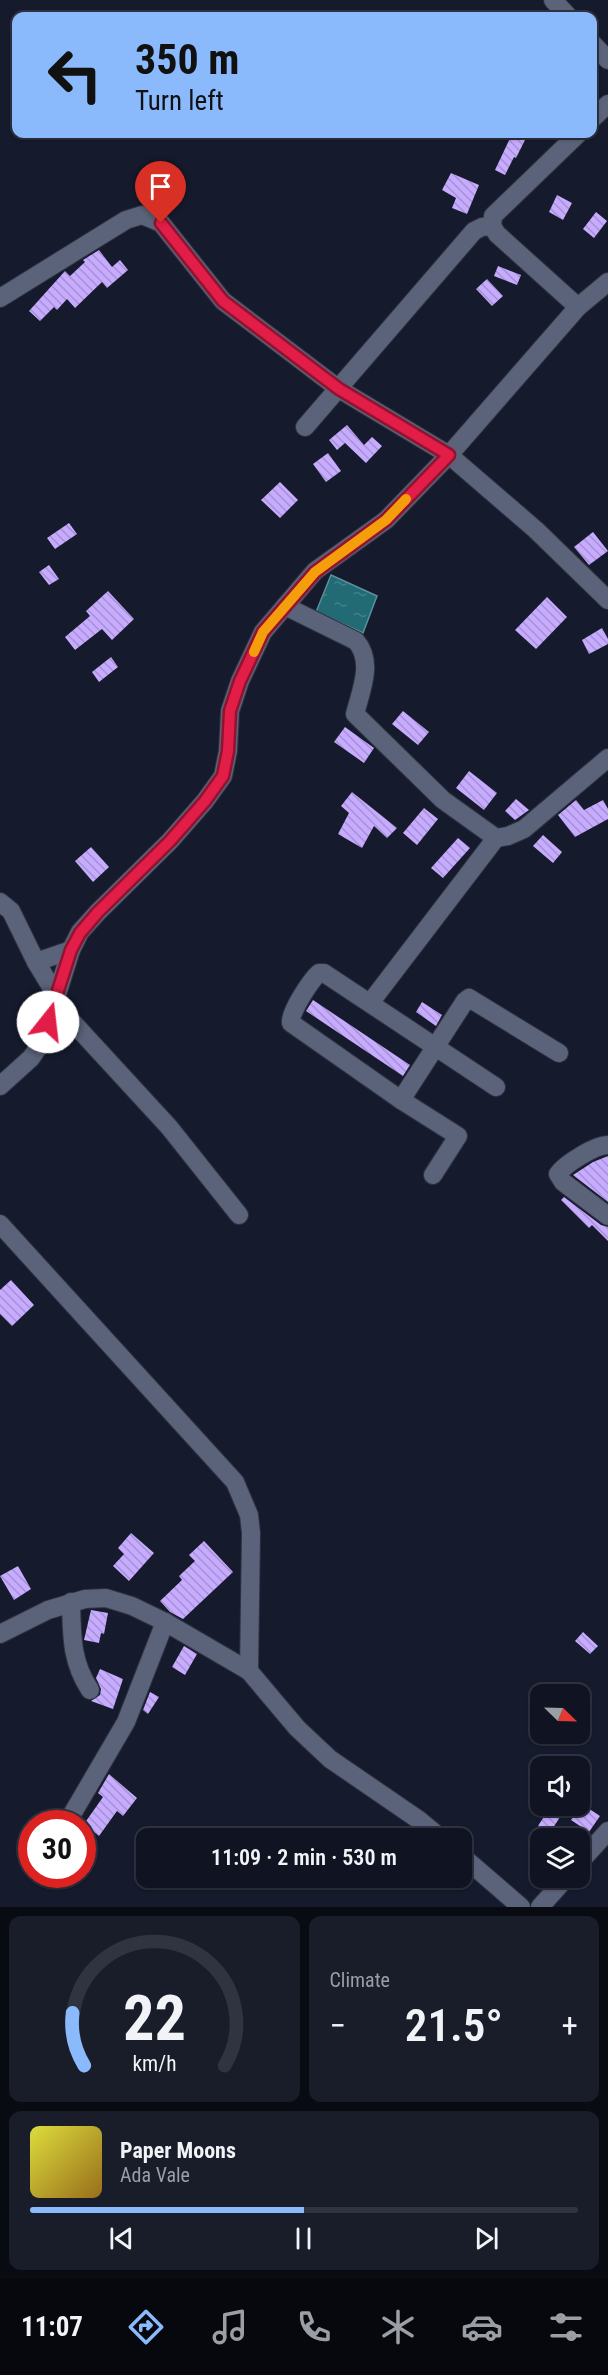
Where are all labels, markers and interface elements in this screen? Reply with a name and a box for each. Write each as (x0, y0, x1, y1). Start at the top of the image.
text: 350 m (135, 35, 240, 84)
icon: left (36, 36, 114, 114)
text: Turn left (135, 85, 224, 117)
pin (135, 161, 186, 223)
icon: arrive (144, 170, 177, 203)
position arrow (16, 990, 80, 1054)
north arrow (530, 1684, 590, 1744)
map controls (530, 1684, 590, 1888)
button: sound (530, 1756, 590, 1816)
speed limit sign: 30 (18, 1810, 96, 1888)
button: layers (530, 1828, 590, 1888)
text: 11:09 · 2 min · 530 m (211, 1845, 397, 1870)
text: Climate (330, 1968, 390, 1992)
text: 22 (123, 1982, 186, 2055)
text: 21.5° (405, 1999, 503, 2052)
text: − (330, 2006, 346, 2045)
text: + (562, 2006, 578, 2045)
text: km/h (132, 2051, 176, 2076)
text: Paper Moons (120, 2138, 236, 2163)
text: Ada Vale (120, 2163, 190, 2187)
icon: previous (105, 2222, 138, 2255)
icon: pause (287, 2222, 320, 2255)
icon: next (470, 2222, 503, 2255)
icon: directions (125, 2306, 167, 2348)
icon: music (209, 2306, 251, 2348)
icon: phone (293, 2306, 335, 2348)
icon: climate (377, 2306, 419, 2348)
icon: car (461, 2306, 503, 2348)
icon: filters (545, 2306, 587, 2348)
text: 11:07 (21, 2311, 83, 2343)

